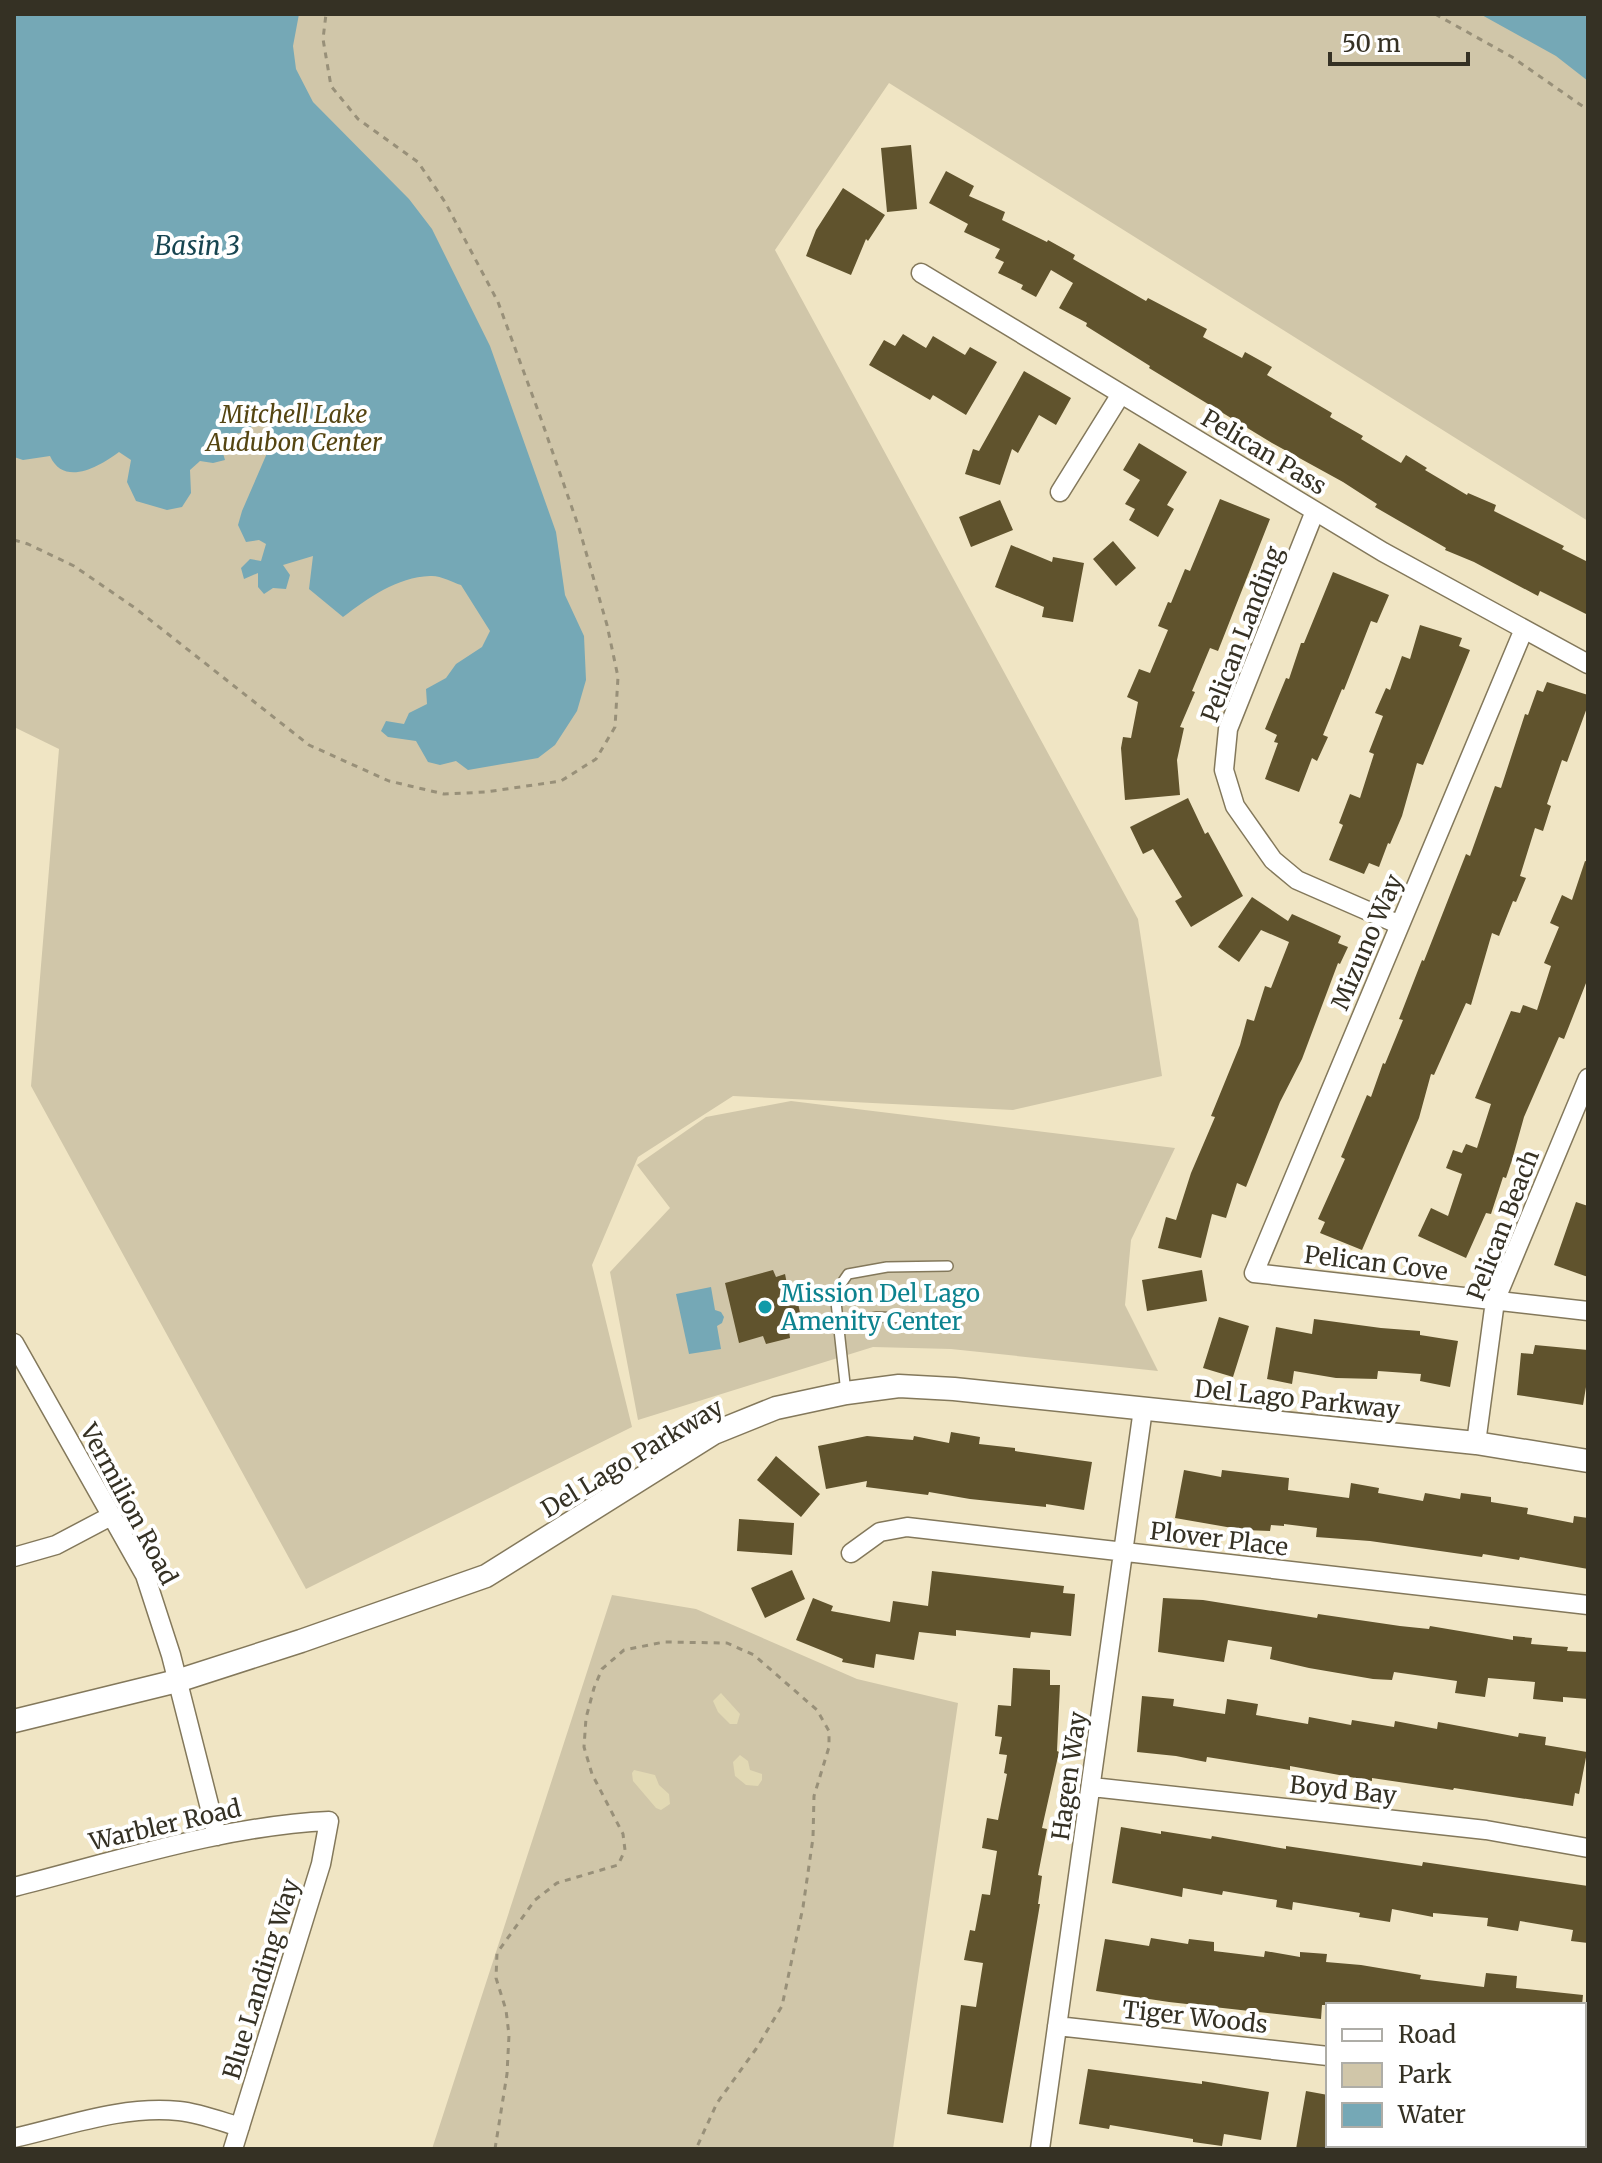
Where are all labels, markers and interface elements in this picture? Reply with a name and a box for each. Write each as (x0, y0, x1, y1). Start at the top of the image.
scale bar (1330, 16, 1468, 66)
text: 50 m (1342, 28, 1401, 59)
water label: Basin 3 (154, 229, 240, 262)
park label: Mitchell Lake Audubon Center (204, 399, 383, 458)
street label: Pelican Pass (1196, 402, 1332, 502)
street label: Pelican Landing (1194, 541, 1290, 726)
street label: Mizuno Way (1324, 869, 1410, 1015)
street label: Pelican Beach (1460, 1145, 1546, 1305)
street label: Pelican Cove (1302, 1239, 1450, 1287)
place label: Mission Del Lago Amenity Center (780, 1278, 980, 1337)
marker: Mission Del Lago Amenity Center (756, 1298, 774, 1316)
street label: Del Lago Parkway (1193, 1373, 1401, 1425)
street label: Del Lago Parkway (535, 1392, 729, 1524)
street label: Vermilion Road (73, 1417, 185, 1590)
street label: Plover Place (1148, 1515, 1290, 1563)
street label: Hagen Way (1045, 1710, 1093, 1842)
street label: Boyd Bay (1288, 1769, 1398, 1811)
street label: Warbler Road (85, 1792, 244, 1858)
street label: Blue Landing Way (216, 1875, 306, 2083)
street label: Tiger Woods (1121, 1994, 1269, 2040)
legend (1326, 2003, 1586, 2147)
text: Road (1398, 2019, 1456, 2050)
text: Park (1398, 2059, 1452, 2090)
text: Water (1397, 2099, 1466, 2130)

